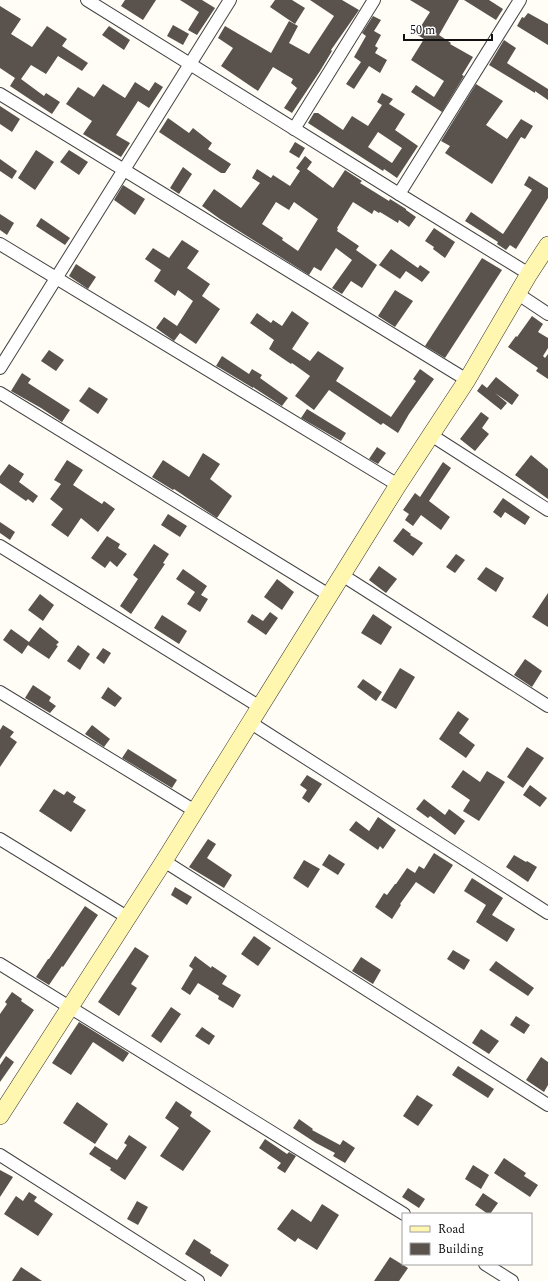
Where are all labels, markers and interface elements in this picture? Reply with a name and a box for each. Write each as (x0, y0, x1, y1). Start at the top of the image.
scale bar (404, 16, 492, 42)
text: 50 m (410, 21, 435, 40)
legend (402, 1213, 532, 1265)
text: Road (438, 1220, 465, 1239)
text: Building (438, 1240, 484, 1259)

